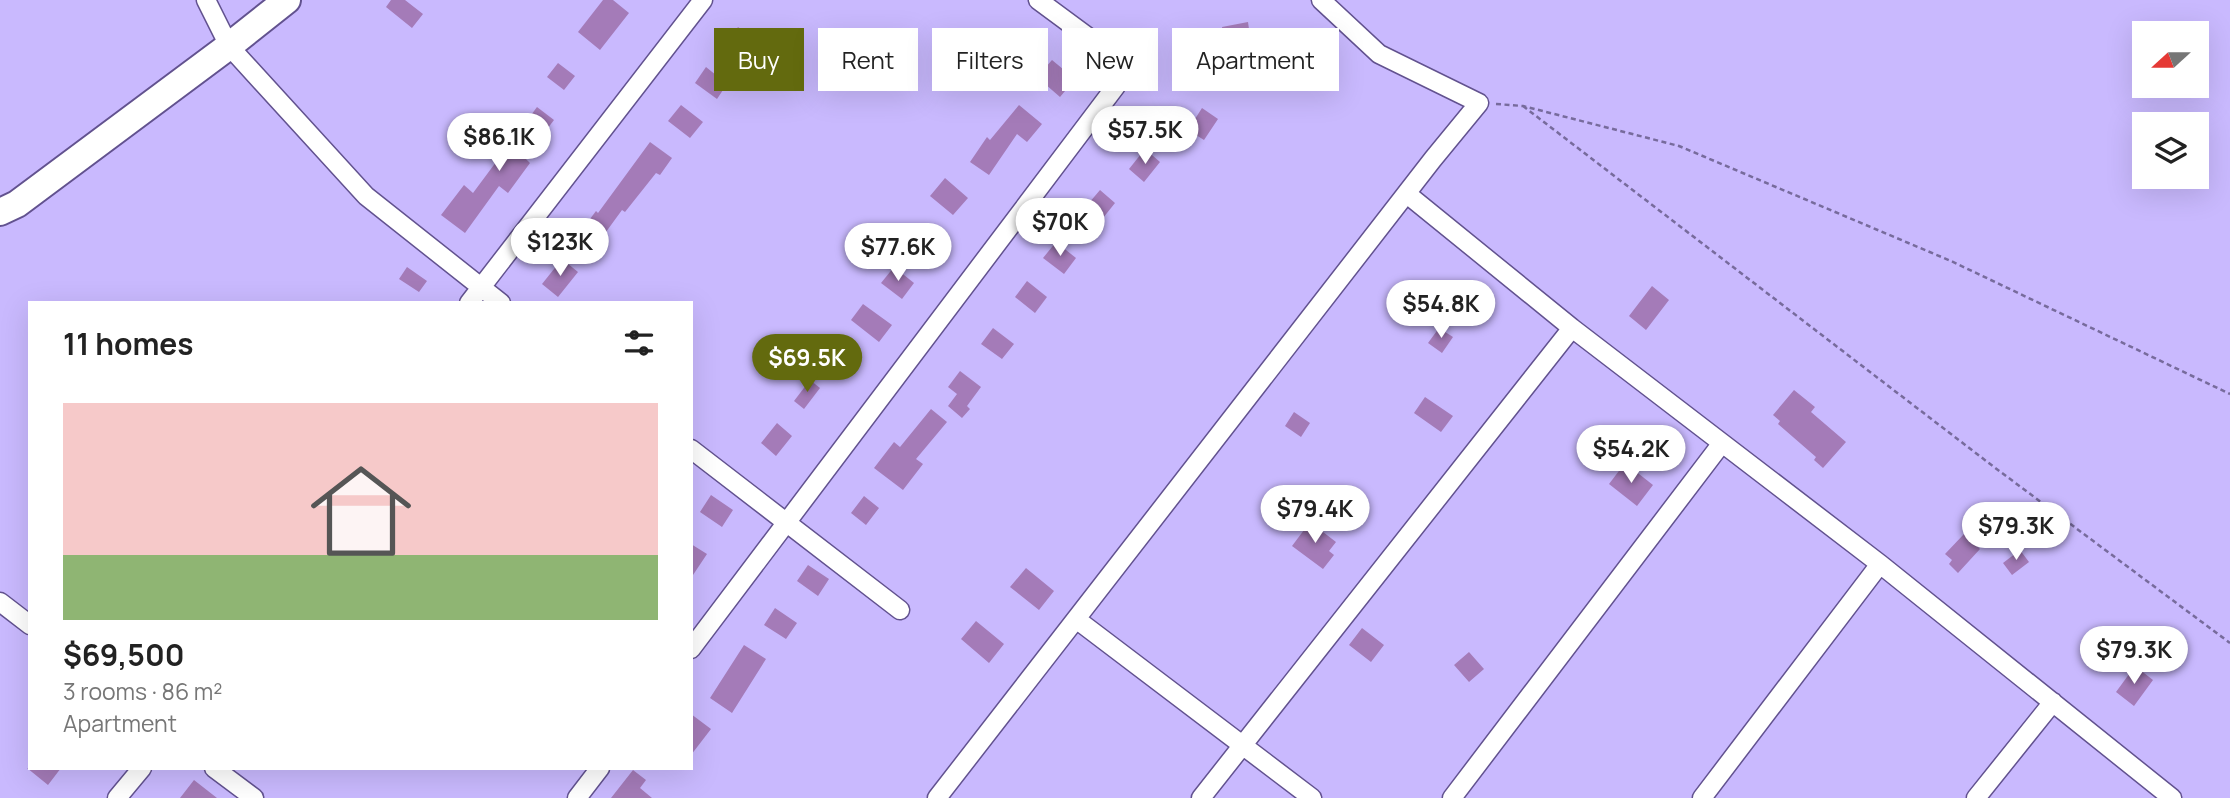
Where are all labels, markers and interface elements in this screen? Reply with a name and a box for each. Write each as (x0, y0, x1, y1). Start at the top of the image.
north arrow (2132, 21, 2208, 98)
map controls (2132, 21, 2209, 189)
chip: Buy (714, 28, 804, 91)
chip: Rent (818, 28, 918, 91)
chip: Filters (932, 28, 1048, 91)
chip: New (1062, 28, 1158, 91)
chip: Apartment (1172, 28, 1339, 91)
pin: $57.5K (1088, 106, 1202, 166)
button: layers (2132, 112, 2209, 189)
text: $57.5K (1107, 113, 1183, 145)
pin: $86.1K (442, 114, 556, 173)
text: $86.1K (463, 120, 535, 152)
pin: $70K (1019, 198, 1101, 258)
text: $70K (1032, 205, 1088, 237)
pin: $123K (511, 218, 609, 278)
pin: $77.6K (841, 224, 955, 283)
text: $123K (527, 225, 593, 257)
text: $77.6K (861, 230, 935, 262)
pin: $54.8K (1384, 280, 1498, 340)
text: $54.8K (1402, 287, 1480, 319)
text: 11 homes (63, 323, 194, 364)
icon: filters (620, 324, 658, 362)
pin: $69.5K (750, 334, 864, 394)
text: $69.5K (768, 341, 846, 373)
pin: $54.2K (1574, 426, 1688, 485)
text: $54.2K (1592, 432, 1670, 464)
icon: home (298, 448, 424, 574)
pin: $79.4K (1258, 486, 1372, 545)
text: $79.4K (1277, 492, 1353, 524)
pin: $79.3K (1959, 503, 2073, 562)
text: $79.3K (1978, 509, 2054, 541)
pin: $79.3K (2077, 626, 2191, 686)
text: $79.3K (2096, 633, 2172, 665)
text: $69,500 (63, 634, 184, 675)
text: 3 rooms · 86 m² (63, 675, 223, 707)
text: Apartment (63, 707, 177, 739)

